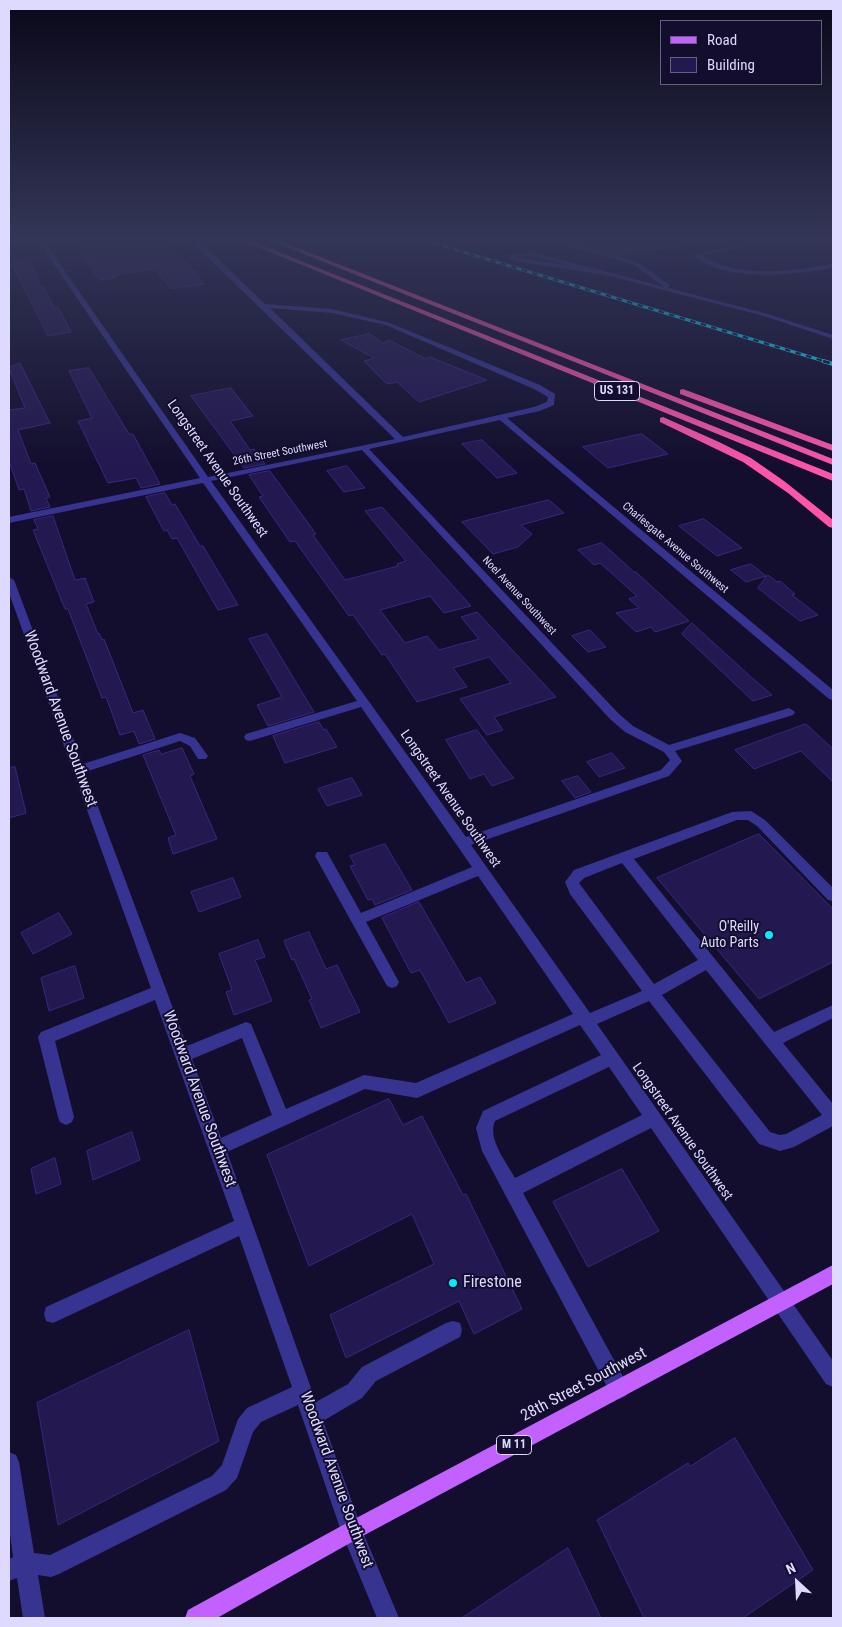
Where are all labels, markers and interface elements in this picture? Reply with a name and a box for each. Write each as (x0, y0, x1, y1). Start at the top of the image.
legend (660, 20, 822, 85)
text: Road (707, 31, 737, 49)
text: Building (707, 56, 755, 74)
road number: US 131 (594, 382, 640, 401)
street label: Longstreet Avenue Southwest (163, 397, 271, 541)
street label: 26th Street Southwest (232, 437, 328, 469)
street label: Charlesgate Avenue Southwest (619, 500, 731, 596)
street label: Noel Avenue Southwest (479, 554, 559, 638)
street label: Woodward Avenue Southwest (19, 628, 101, 810)
street label: Longstreet Avenue Southwest (396, 727, 504, 871)
place label: O'Reilly Auto Parts (700, 919, 759, 952)
marker: O'Reilly Auto Parts (763, 929, 775, 941)
street label: Woodward Avenue Southwest (158, 1008, 240, 1190)
street label: Longstreet Avenue Southwest (628, 1060, 736, 1204)
place label: Firestone (463, 1273, 522, 1293)
marker: Firestone (447, 1277, 459, 1289)
street label: 28th Street Southwest (518, 1344, 650, 1426)
street label: Woodward Avenue Southwest (295, 1389, 377, 1571)
road number: M 11 (496, 1436, 532, 1454)
north arrow (772, 1557, 822, 1607)
text: N (783, 1559, 798, 1577)

